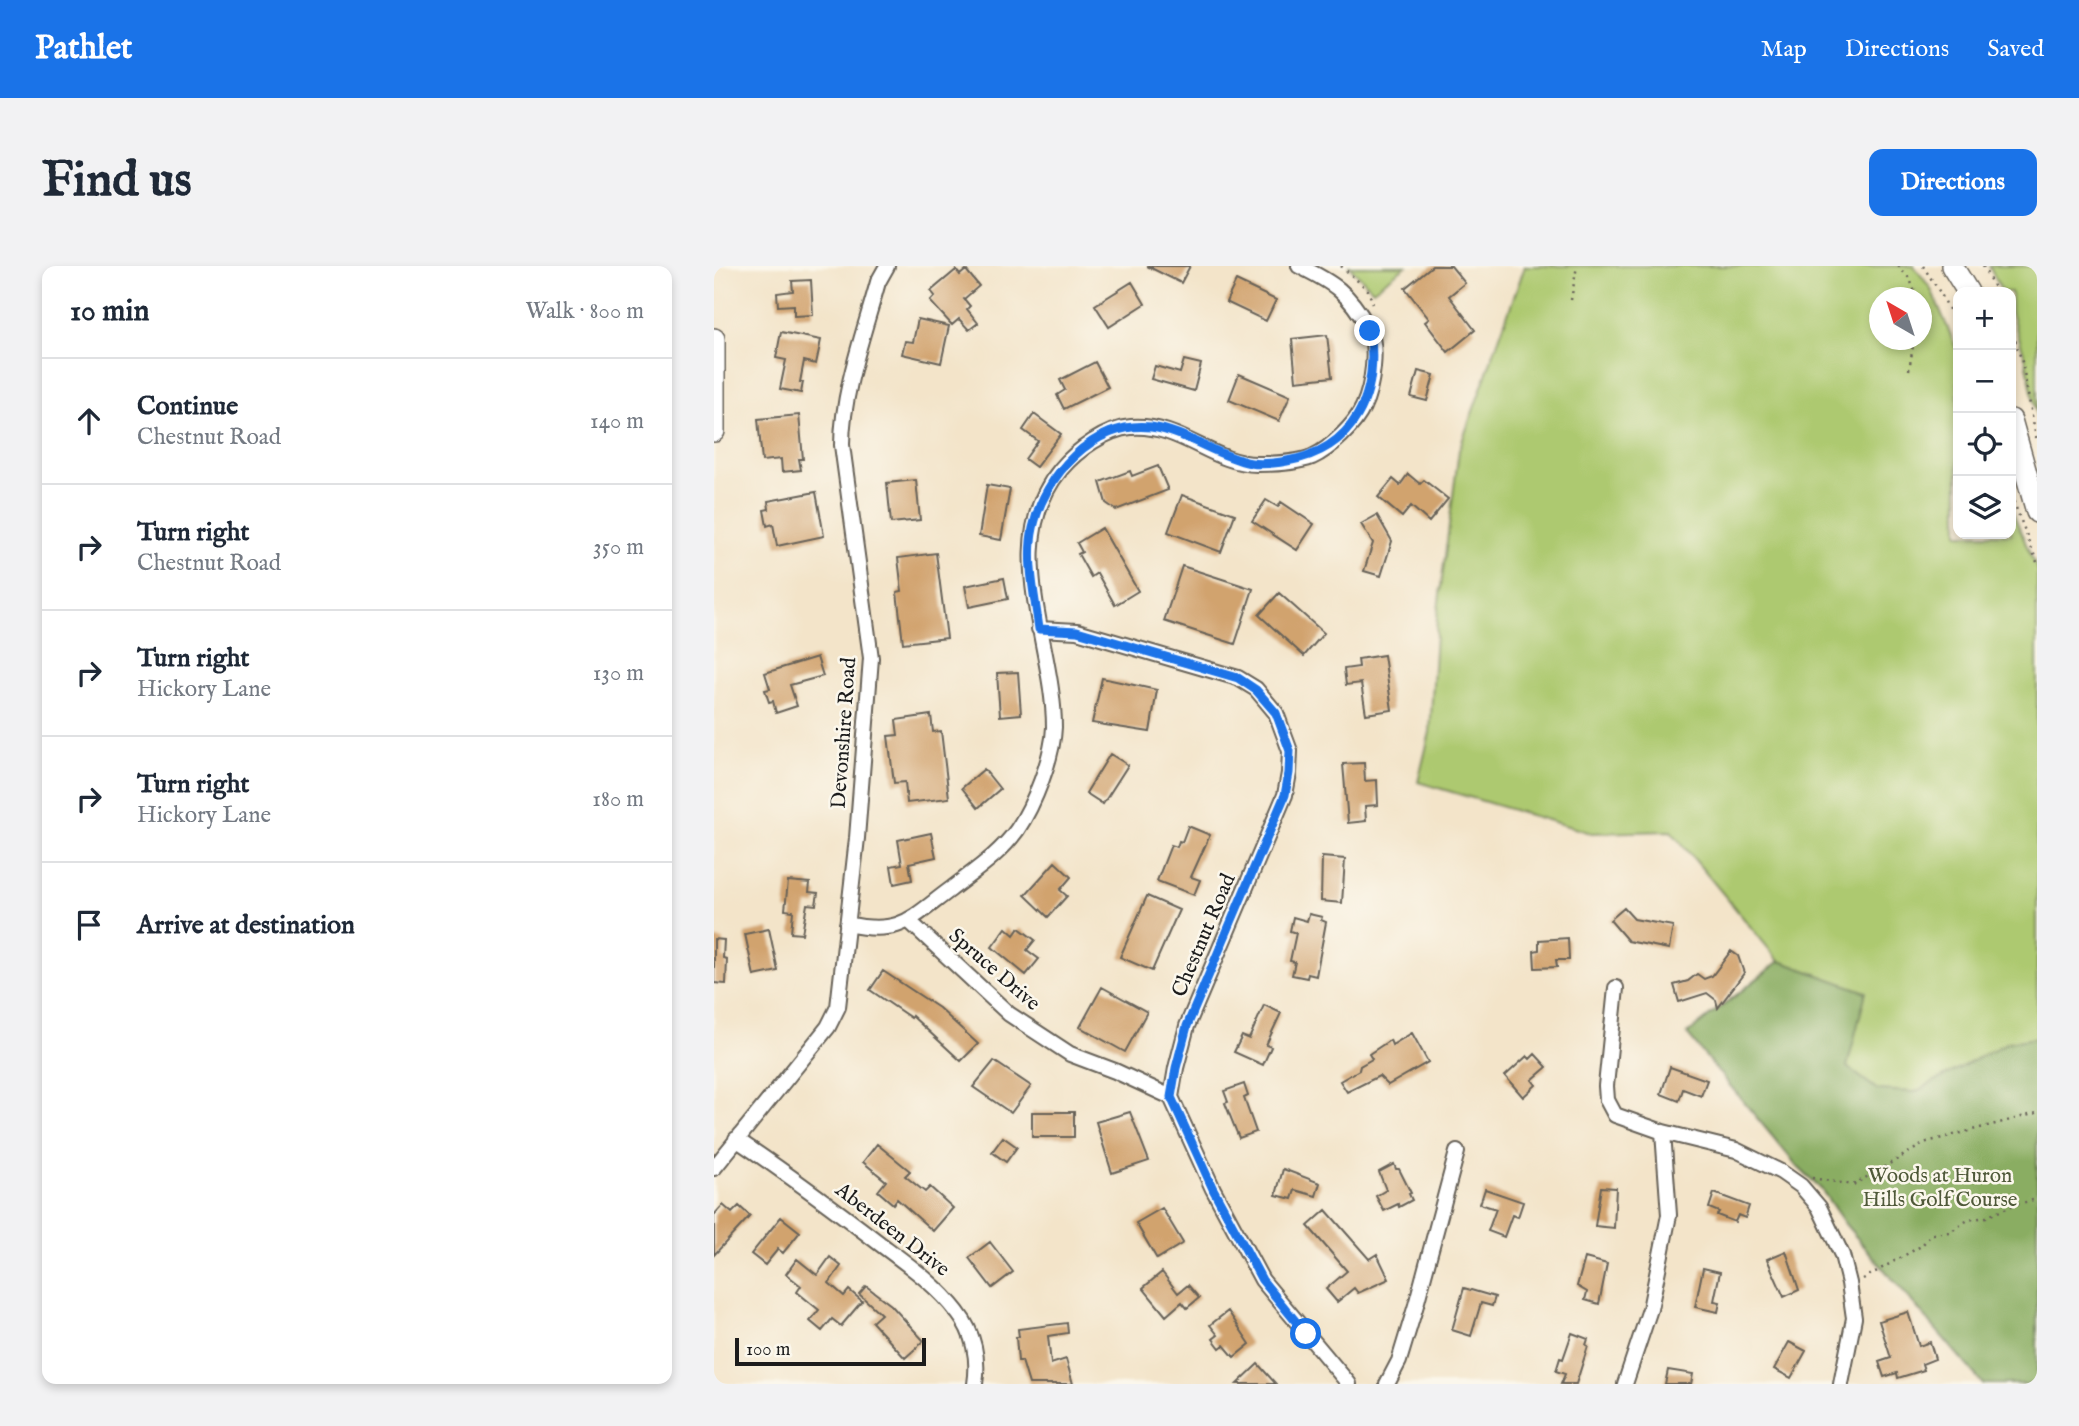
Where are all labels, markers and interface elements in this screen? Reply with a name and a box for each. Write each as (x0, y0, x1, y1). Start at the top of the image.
text: Pathlet (35, 28, 132, 70)
text: Map (1761, 34, 1807, 65)
text: Directions (1845, 34, 1949, 65)
text: Saved (1987, 34, 2044, 65)
button: Directions (1869, 149, 2037, 216)
text: Find us (42, 151, 192, 213)
north arrow (1869, 287, 1932, 350)
map controls (1953, 287, 2016, 539)
button: + (1953, 287, 2016, 350)
text: 10 min (70, 293, 150, 331)
text: Walk · 800 m (525, 297, 644, 326)
route end (1354, 315, 1385, 346)
button: − (1953, 350, 2016, 413)
text: Continue (137, 390, 238, 423)
icon: ahead (70, 402, 108, 440)
text: 140 m (590, 407, 644, 436)
button: locate (1953, 413, 2016, 476)
text: Chestnut Road (137, 423, 281, 452)
button: layers (1953, 476, 2016, 539)
text: Turn right (137, 516, 250, 549)
icon: right (70, 528, 108, 566)
text: 350 m (593, 533, 644, 562)
text: Chestnut Road (137, 549, 281, 578)
text: Turn right (137, 642, 250, 675)
icon: right (70, 654, 108, 692)
street label: Devonshire Road (826, 656, 863, 810)
text: 130 m (593, 659, 644, 688)
text: Hickory Lane (137, 675, 271, 704)
text: Turn right (137, 768, 250, 801)
icon: right (70, 780, 108, 818)
text: 180 m (592, 785, 644, 814)
text: Hickory Lane (137, 801, 271, 830)
street label: Chestnut Road (1166, 869, 1243, 1001)
icon: arrive (70, 906, 108, 944)
text: Arrive at destination (137, 909, 355, 942)
street label: Spruce Drive (943, 923, 1046, 1018)
park label: Woods at Huron Hills Golf Course (1863, 1163, 2018, 1214)
street label: Aberdeen Drive (829, 1176, 955, 1283)
route start (1290, 1318, 1321, 1349)
scale bar (735, 1335, 926, 1367)
text: 100 m (746, 1338, 790, 1362)

